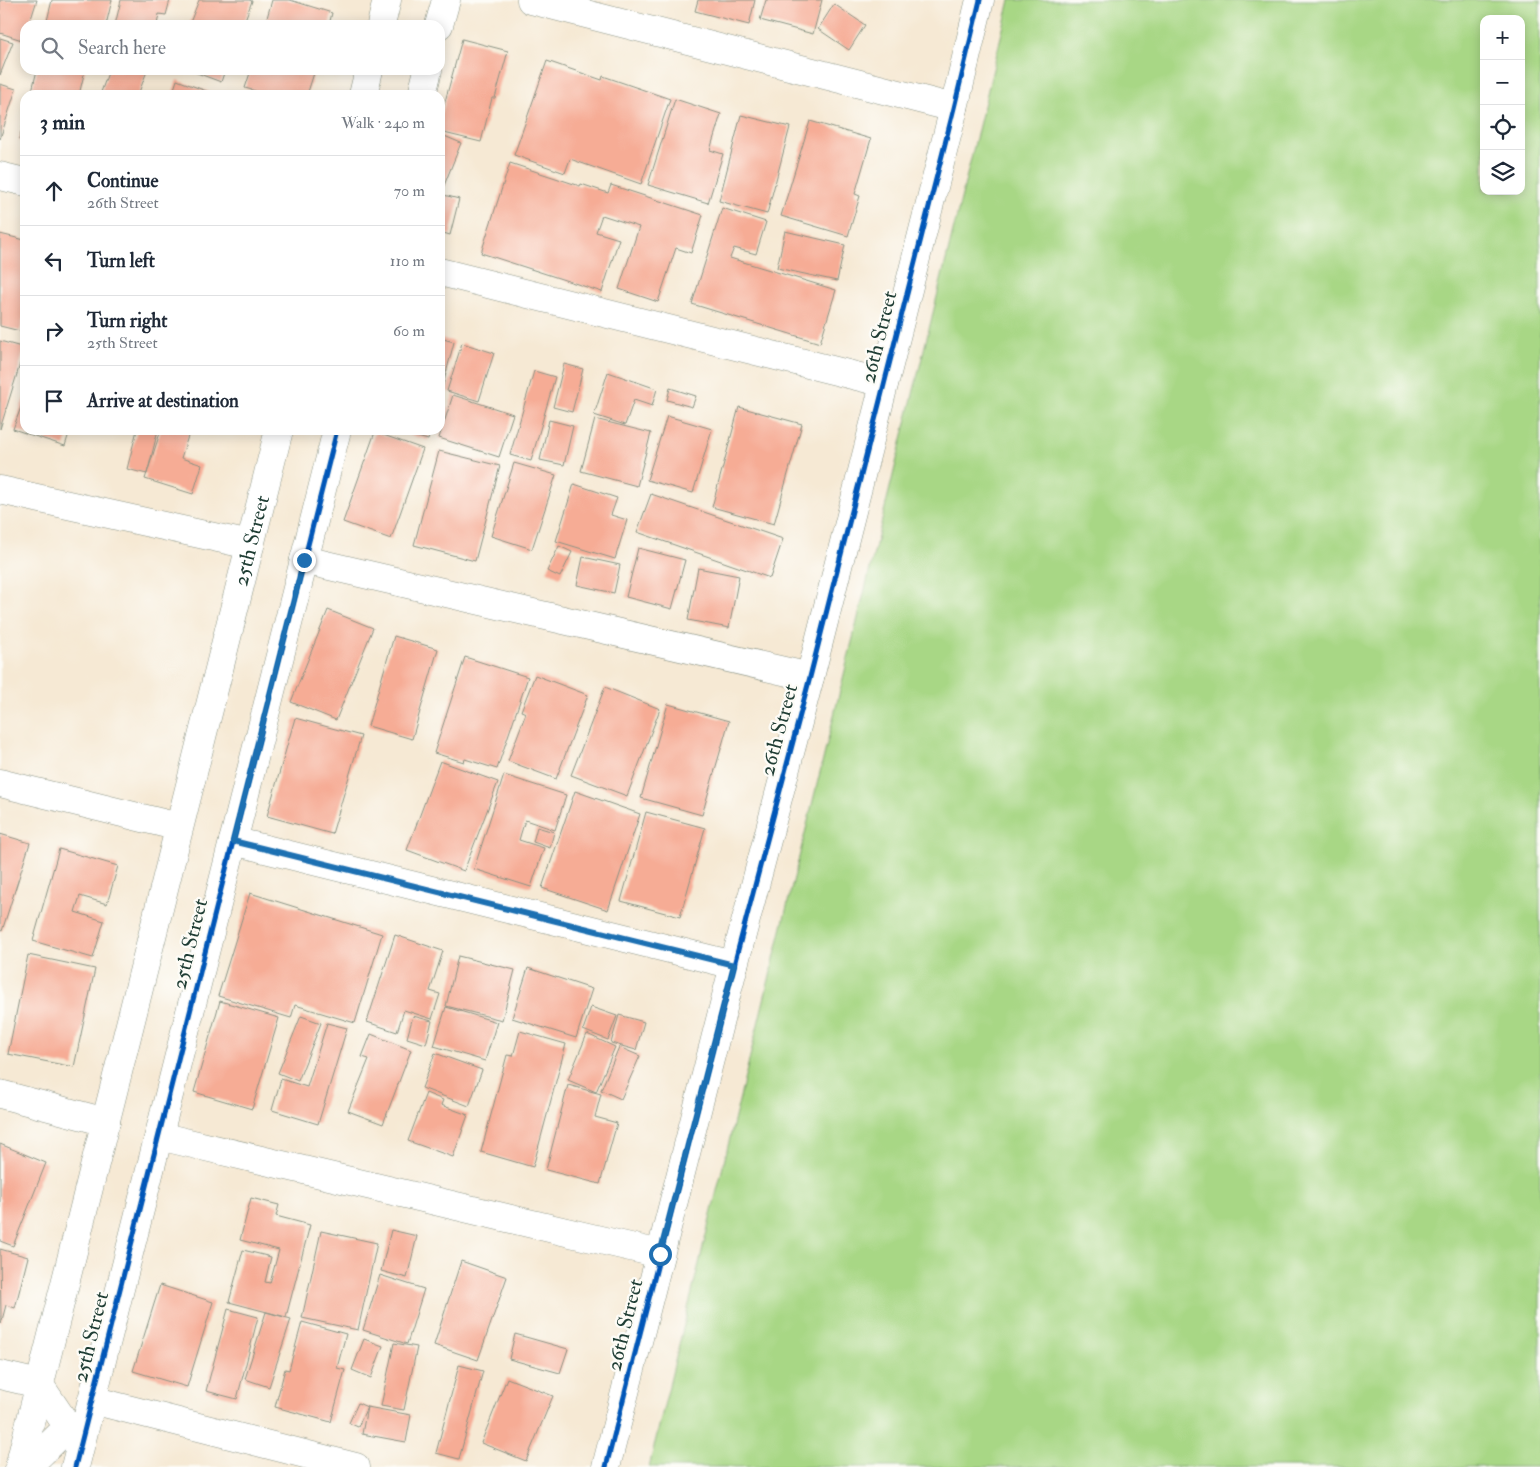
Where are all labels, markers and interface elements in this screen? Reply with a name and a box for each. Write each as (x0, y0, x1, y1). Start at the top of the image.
map controls (1480, 15, 1525, 195)
button: + (1480, 15, 1525, 60)
search box (20, 20, 445, 75)
icon: search (38, 34, 66, 62)
text: Search here (78, 36, 166, 60)
button: − (1480, 60, 1525, 105)
button: locate (1480, 105, 1525, 150)
text: 3 min (40, 109, 85, 136)
text: Walk · 240 m (341, 113, 425, 133)
button: layers (1480, 150, 1525, 195)
text: Continue (87, 169, 158, 193)
icon: ahead (40, 177, 68, 205)
text: 70 m (394, 181, 425, 201)
text: 26th Street (87, 193, 159, 213)
icon: left (40, 247, 68, 275)
text: Turn left (87, 249, 155, 273)
text: 110 m (390, 251, 425, 271)
street label: 26th Street (855, 288, 904, 386)
text: Turn right (87, 309, 167, 333)
icon: right (40, 317, 68, 345)
text: 60 m (393, 321, 425, 341)
text: 25th Street (87, 333, 158, 353)
icon: arrive (40, 387, 68, 415)
text: Arrive at destination (87, 389, 239, 413)
street label: 25th Street (227, 492, 276, 589)
route end (293, 549, 316, 572)
street label: 26th Street (754, 681, 804, 779)
street label: 25th Street (166, 896, 214, 992)
route start (649, 1243, 672, 1266)
street label: 26th Street (601, 1276, 650, 1374)
street label: 25th Street (67, 1289, 115, 1385)

